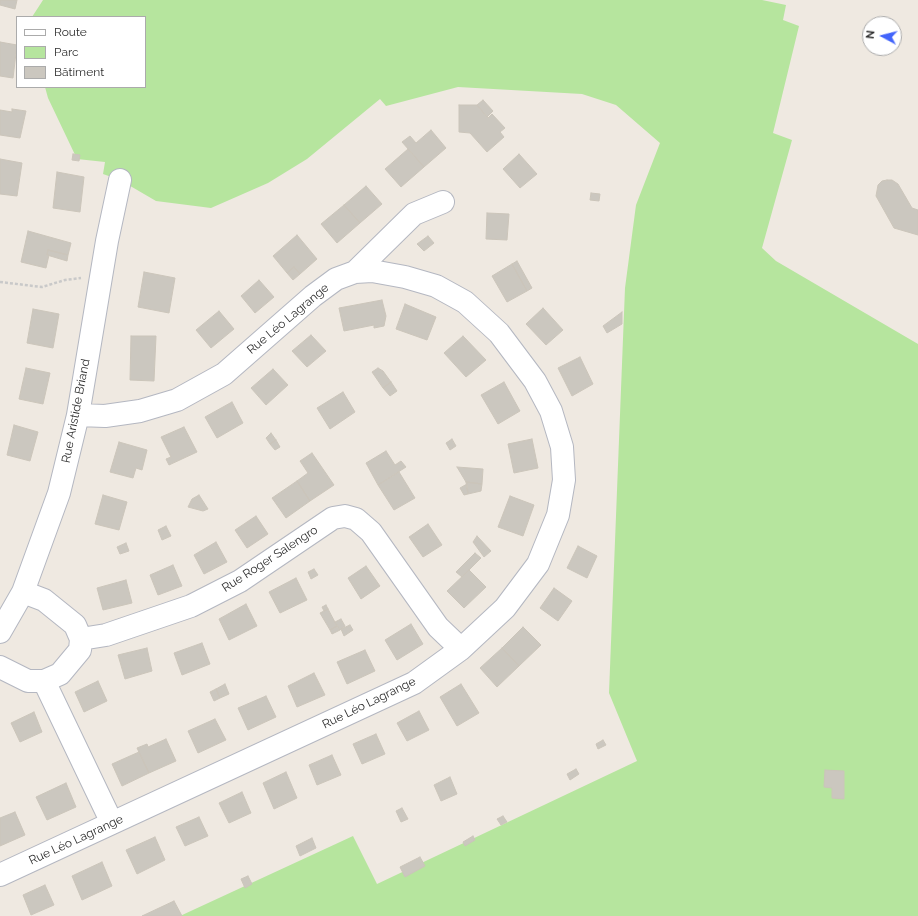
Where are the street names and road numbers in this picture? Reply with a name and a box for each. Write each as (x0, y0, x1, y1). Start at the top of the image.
street label: Rue Léo Lagrange (244, 281, 332, 357)
street label: Rue Aristide Briand (59, 358, 93, 464)
street label: Rue Roger Salengro (219, 523, 321, 595)
street label: Rue Léo Lagrange (320, 674, 418, 732)
street label: Rue Léo Lagrange (27, 812, 125, 868)

